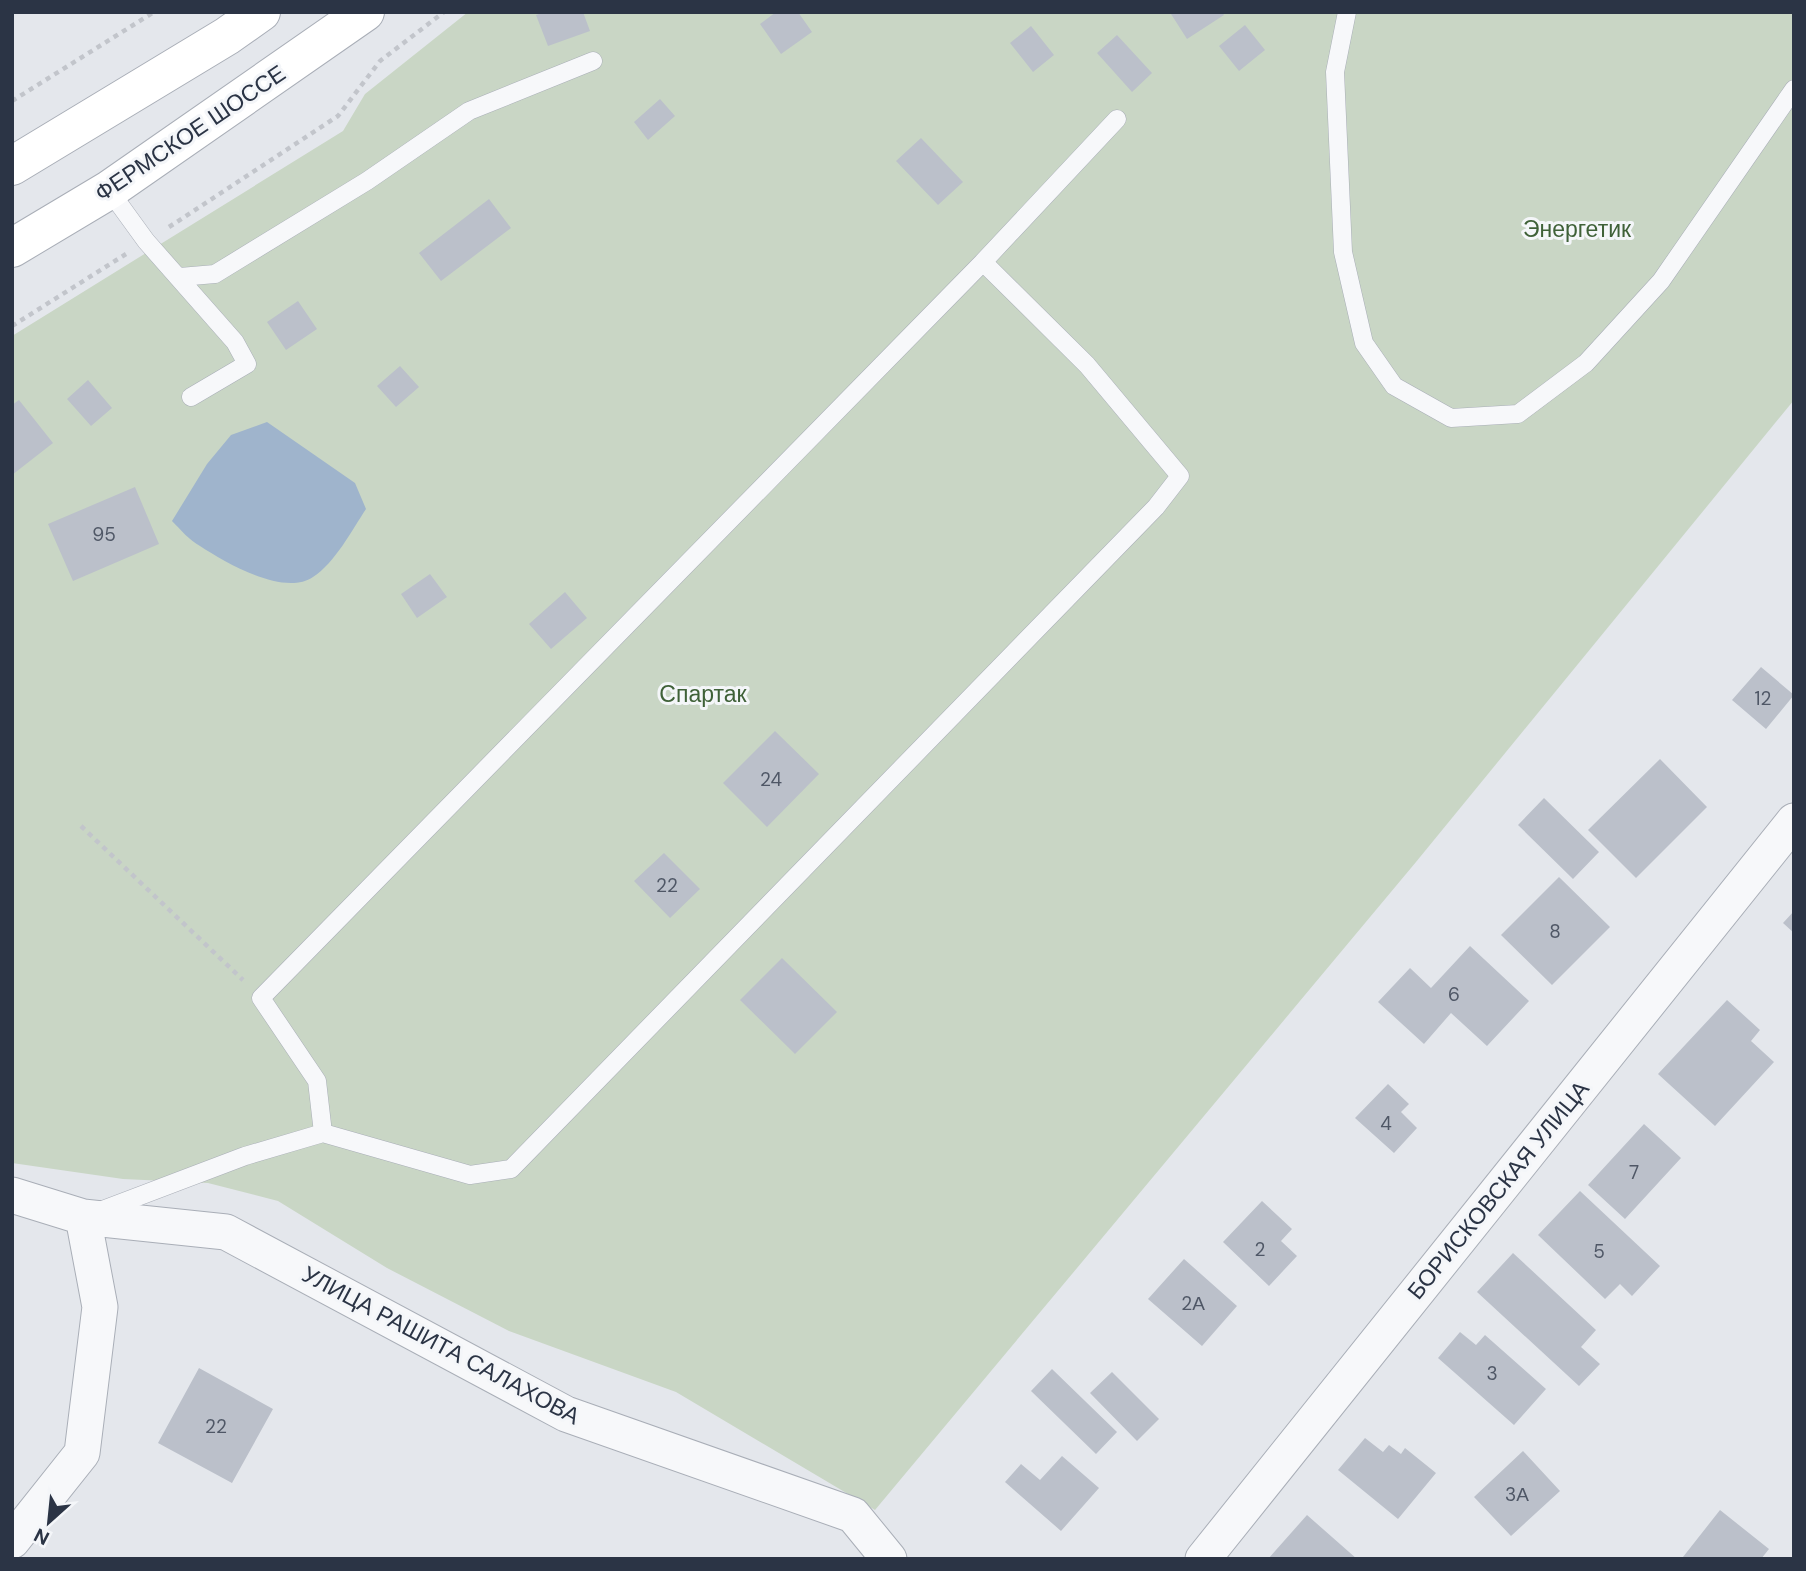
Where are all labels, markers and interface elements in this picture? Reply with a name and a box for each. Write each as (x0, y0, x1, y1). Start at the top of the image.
street label: ФЕРМСКОЕ ШОССЕ (89, 58, 291, 208)
park label: Энергетик (1523, 214, 1632, 244)
house number: 95 (92, 522, 116, 547)
park label: Спартак (659, 679, 748, 709)
house number: 12 (1755, 686, 1771, 711)
house number: 24 (760, 767, 782, 792)
house number: 22 (656, 873, 678, 898)
house number: 8 (1549, 919, 1561, 944)
house number: 6 (1448, 982, 1460, 1007)
street label: БОРИСКОВСКАЯ УЛИЦА (1401, 1074, 1596, 1305)
house number: 4 (1380, 1111, 1392, 1136)
house number: 7 (1629, 1160, 1639, 1185)
house number: 2 (1255, 1237, 1266, 1262)
house number: 5 (1593, 1239, 1605, 1264)
street label: УЛИЦА РАШИТА САЛАХОВА (297, 1259, 586, 1431)
house number: 2А (1181, 1291, 1205, 1316)
house number: 3 (1486, 1361, 1498, 1386)
house number: 22 (205, 1414, 227, 1439)
house number: 3А (1505, 1482, 1529, 1507)
north arrow (14, 1487, 84, 1557)
text: N (30, 1522, 53, 1551)

